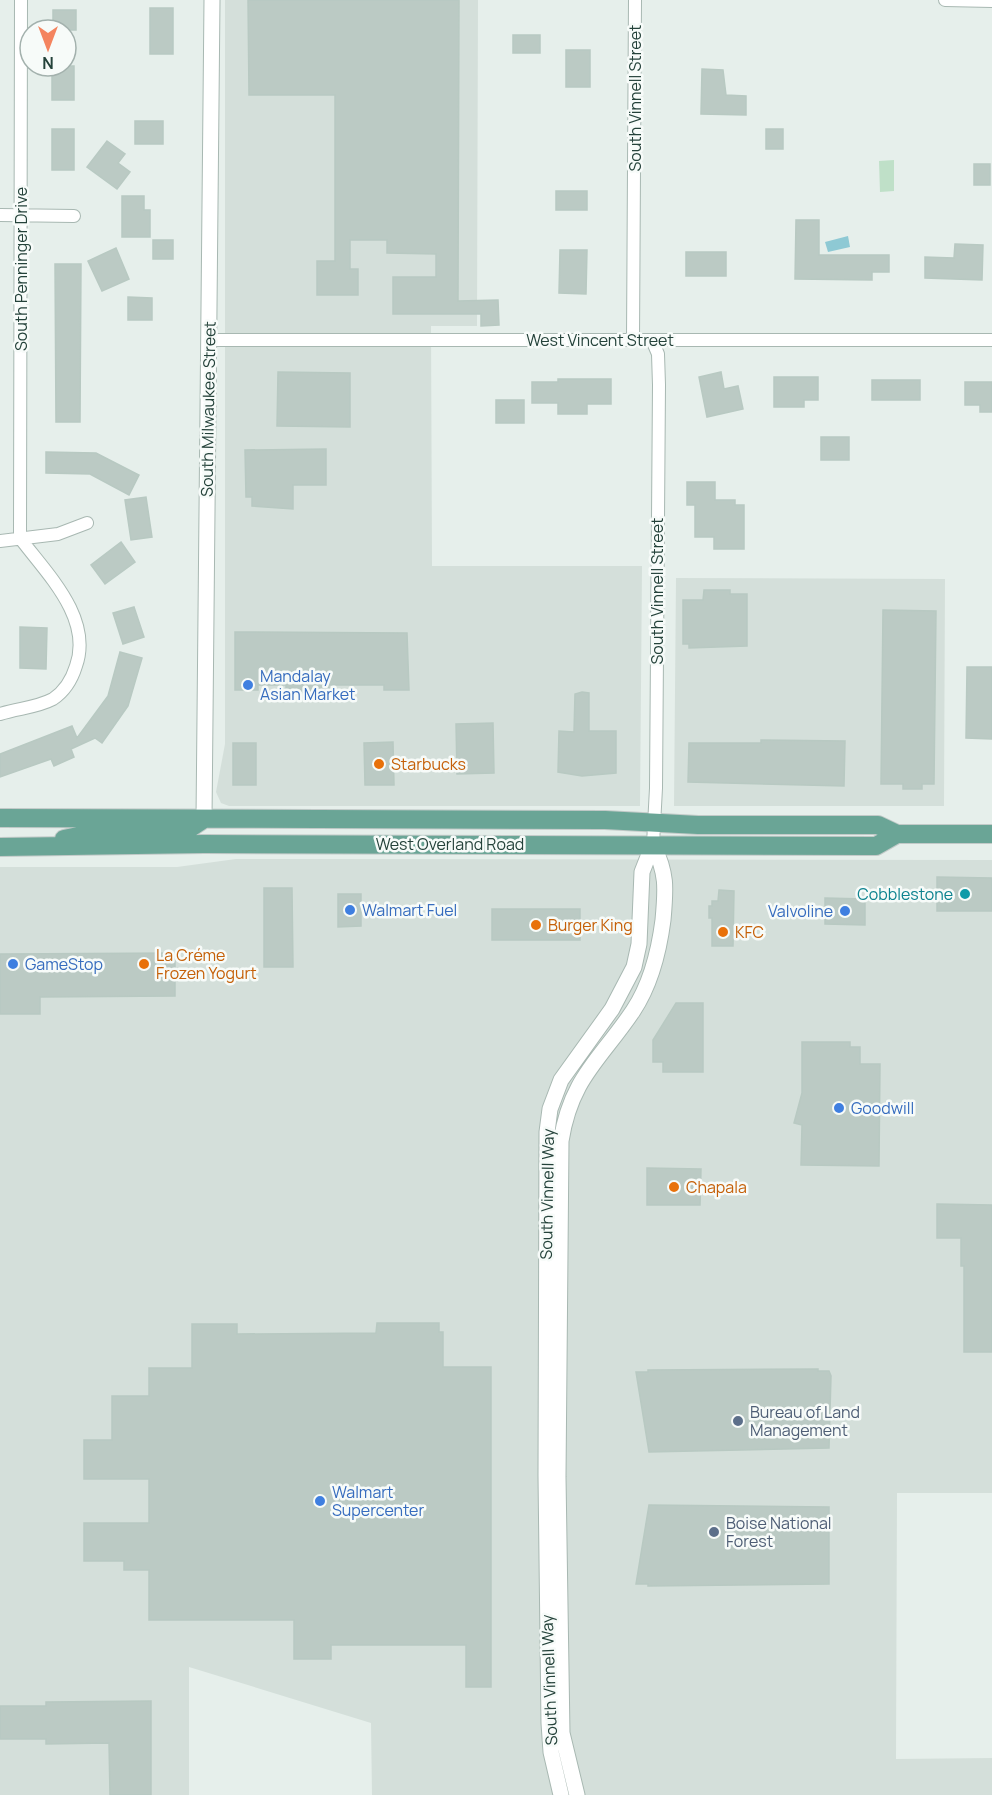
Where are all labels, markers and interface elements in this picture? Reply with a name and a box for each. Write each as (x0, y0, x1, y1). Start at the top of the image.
north arrow (18, 18, 78, 78)
street label: South Vinnell Street (624, 25, 646, 172)
text: N (42, 52, 54, 74)
street label: South Penninger Drive (10, 187, 32, 351)
street label: South Milwaukee Street (195, 321, 221, 497)
street label: West Vincent Street (526, 329, 674, 351)
street label: South Vinnell Street (646, 518, 668, 665)
place label: Mandalay Asian Market (260, 665, 356, 705)
marker: Mandalay Asian Market (241, 678, 255, 692)
place label: Starbucks (391, 753, 466, 775)
marker: Starbucks (372, 757, 386, 771)
street label: West Overland Road (376, 833, 524, 855)
place label: Cobblestone (857, 883, 953, 905)
marker: Cobblestone (958, 887, 972, 901)
place label: Walmart Fuel (362, 899, 457, 921)
place label: Valvoline (768, 900, 833, 922)
marker: Walmart Fuel (343, 903, 357, 917)
marker: Valvoline (838, 904, 852, 918)
place label: Burger King (548, 914, 633, 936)
marker: Burger King (529, 918, 543, 932)
place label: KFC (735, 921, 764, 943)
marker: KFC (716, 925, 730, 939)
place label: La Créme Frozen Yogurt (156, 944, 257, 984)
place label: GameStop (25, 953, 103, 975)
marker: GameStop (6, 957, 20, 971)
marker: La Créme Frozen Yogurt (137, 957, 151, 971)
place label: Goodwill (851, 1097, 914, 1119)
marker: Goodwill (832, 1101, 846, 1115)
street label: South Vinnell Way (535, 1128, 559, 1260)
place label: Chapala (686, 1176, 747, 1198)
marker: Chapala (667, 1180, 681, 1194)
place label: Bureau of Land Management (750, 1401, 860, 1441)
marker: Bureau of Land Management (731, 1414, 745, 1428)
place label: Walmart Supercenter (332, 1481, 424, 1521)
marker: Walmart Supercenter (313, 1494, 327, 1508)
place label: Boise National Forest (726, 1512, 832, 1552)
marker: Boise National Forest (707, 1525, 721, 1539)
street label: South Vinnell Way (536, 1614, 562, 1746)

